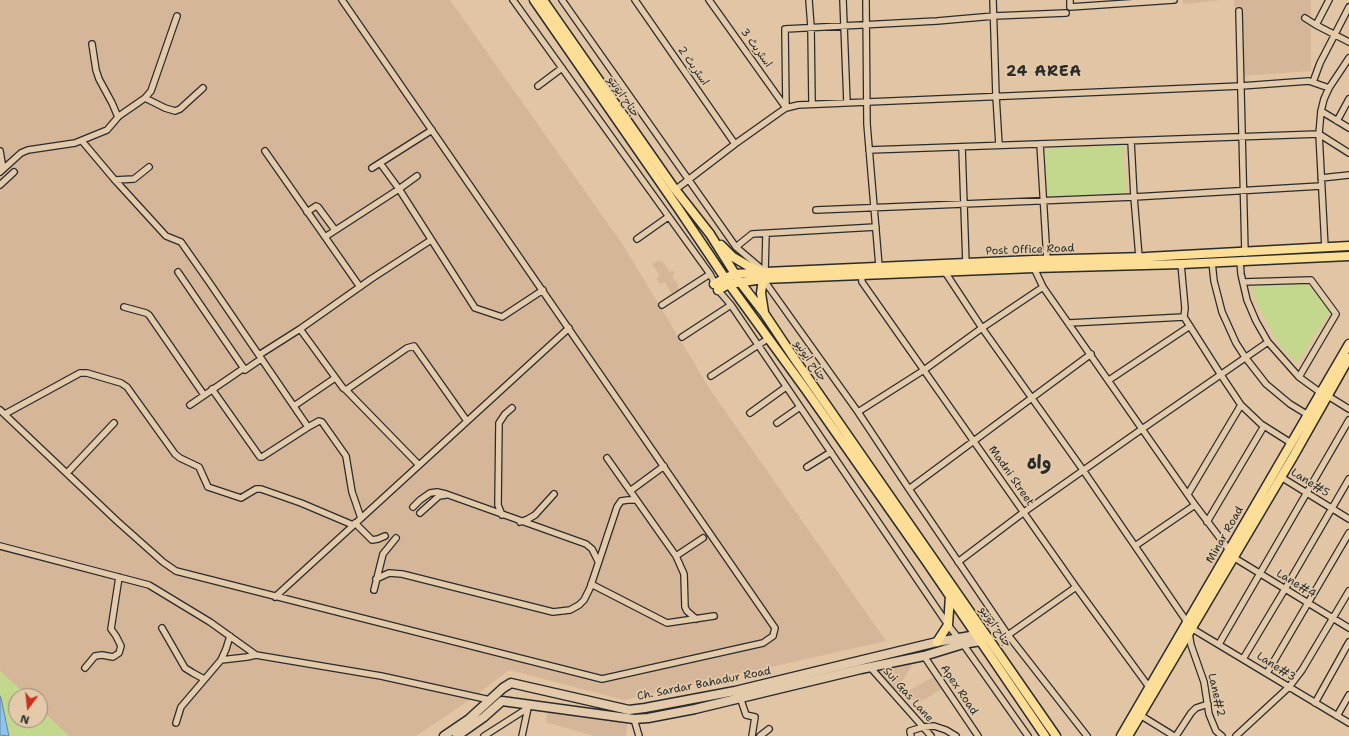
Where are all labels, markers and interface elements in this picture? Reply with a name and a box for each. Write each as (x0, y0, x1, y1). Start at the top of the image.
street label: اسٹریٹ 3 (737, 26, 775, 70)
street label: اسٹریٹ 2 (675, 44, 711, 88)
district label: 24 AREA (1006, 63, 1082, 81)
street label: جناح ایونیو (604, 74, 642, 120)
street label: Post Office Road (985, 242, 1075, 258)
street label: جناح ایونیو (791, 338, 829, 384)
street label: Madni Street (985, 444, 1037, 508)
district label: واہ (1027, 453, 1051, 475)
street label: Lane#5 (1288, 466, 1332, 500)
street label: Minar Road (1203, 504, 1247, 566)
street label: Lane#4 (1274, 567, 1318, 601)
street label: جناح ایونیو (976, 604, 1014, 650)
street label: Lane#3 (1254, 650, 1298, 684)
street label: Apex Road (937, 662, 981, 718)
street label: Ch. Sardar Bahadur Road (636, 665, 772, 703)
street label: Sui Gas Lane (880, 665, 936, 725)
street label: Lane#2 (1205, 672, 1227, 718)
north arrow (8, 688, 48, 728)
text: N (19, 711, 31, 727)

